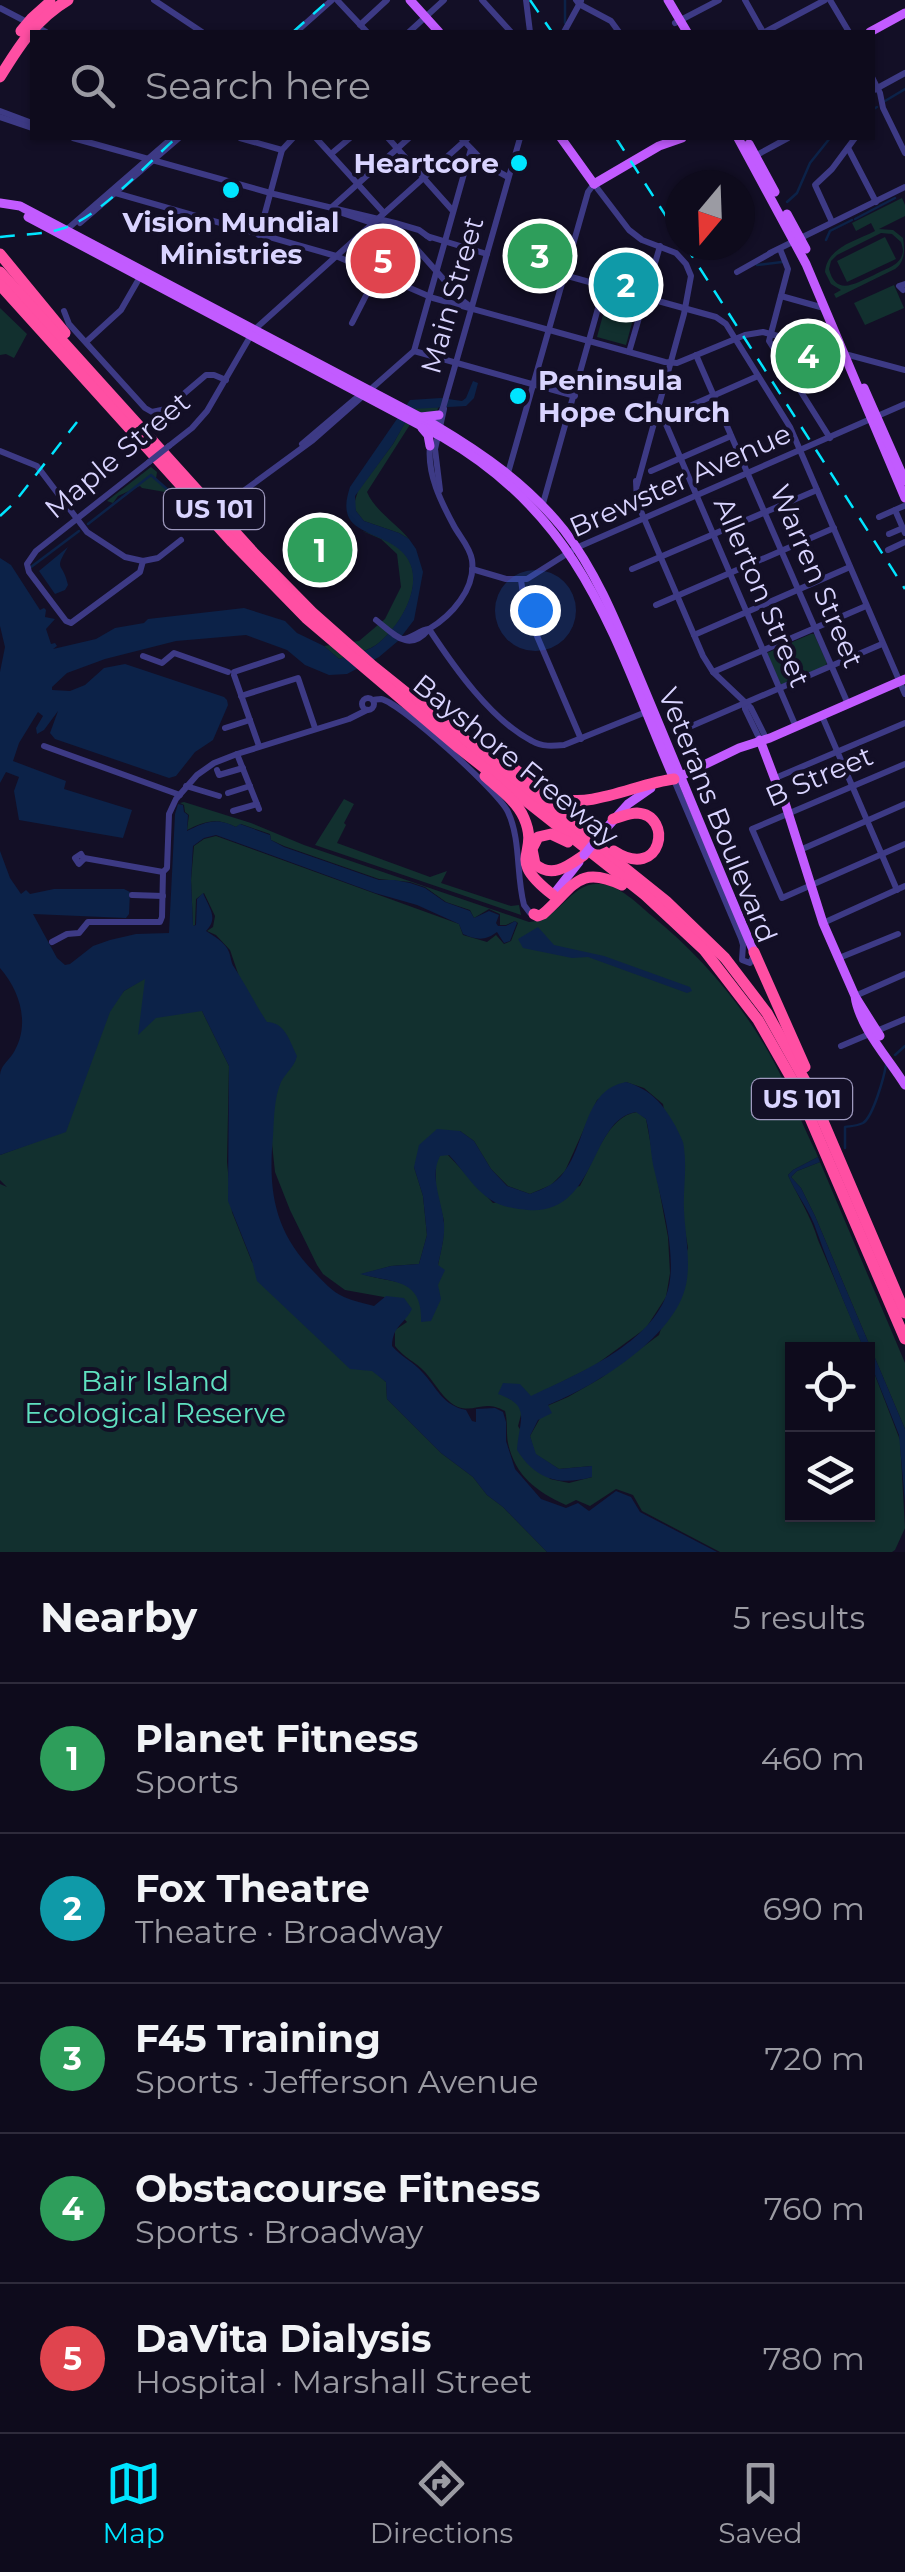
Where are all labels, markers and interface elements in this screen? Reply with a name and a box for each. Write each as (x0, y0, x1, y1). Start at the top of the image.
search box (30, 30, 875, 140)
icon: search (65, 58, 120, 113)
text: Search here (145, 62, 371, 109)
place label: Heartcore (353, 146, 499, 180)
marker: Heartcore (508, 152, 530, 174)
north arrow (665, 170, 755, 260)
marker: Vision Mundial Ministries (220, 179, 242, 201)
place label: Vision Mundial Ministries (121, 205, 340, 271)
street label: Main Street (413, 213, 491, 377)
pin: 3 (508, 218, 572, 294)
pin: 5 (350, 224, 416, 298)
pin: 2 (594, 248, 658, 322)
pin: 4 (776, 318, 840, 394)
place label: Peninsula Hope Church (538, 363, 730, 429)
street label: Maple Street (38, 385, 196, 525)
marker: Peninsula Hope Church (507, 385, 529, 407)
street label: Brewster Avenue (564, 416, 796, 544)
street label: Warren Street (763, 479, 871, 673)
road number: US 101 (164, 489, 264, 529)
street label: Allerton Street (707, 492, 817, 692)
pin: 1 (288, 512, 352, 588)
your location (510, 585, 561, 636)
street label: Bayshore Freeway (406, 667, 626, 854)
street label: Veterans Boulevard (651, 683, 785, 947)
street label: B Street (760, 738, 878, 814)
road number: US 101 (752, 1079, 852, 1119)
map controls (785, 1342, 875, 1522)
button: locate (785, 1342, 875, 1432)
park label: Bair Island Ecological Reserve (24, 1364, 286, 1430)
button: layers (785, 1432, 875, 1522)
text: Nearby (40, 1591, 197, 1643)
text: 5 results (733, 1598, 865, 1637)
text: Planet Fitness (135, 1715, 418, 1762)
text: 1 (66, 1739, 79, 1778)
text: 460 m (761, 1739, 865, 1778)
text: Sports (135, 1762, 238, 1801)
text: Fox Theatre (135, 1865, 370, 1912)
text: 2 (63, 1889, 82, 1928)
text: 690 m (763, 1889, 865, 1928)
text: Theatre · Broadway (135, 1912, 443, 1951)
text: F45 Training (135, 2015, 381, 2062)
text: 3 (63, 2039, 82, 2078)
text: 720 m (765, 2039, 865, 2078)
text: Sports · Jefferson Avenue (135, 2062, 539, 2101)
text: Obstacourse Fitness (135, 2165, 540, 2212)
text: 4 (61, 2189, 84, 2228)
text: 760 m (764, 2189, 865, 2228)
text: Sports · Broadway (135, 2212, 423, 2251)
text: DaVita Dialysis (135, 2315, 431, 2362)
text: 5 (63, 2339, 82, 2378)
text: 780 m (763, 2339, 865, 2378)
text: Hospital · Marshall Street (135, 2362, 532, 2401)
tab: Map (103, 2456, 165, 2550)
tab: Directions (370, 2456, 513, 2550)
tab: Saved (718, 2456, 802, 2550)

